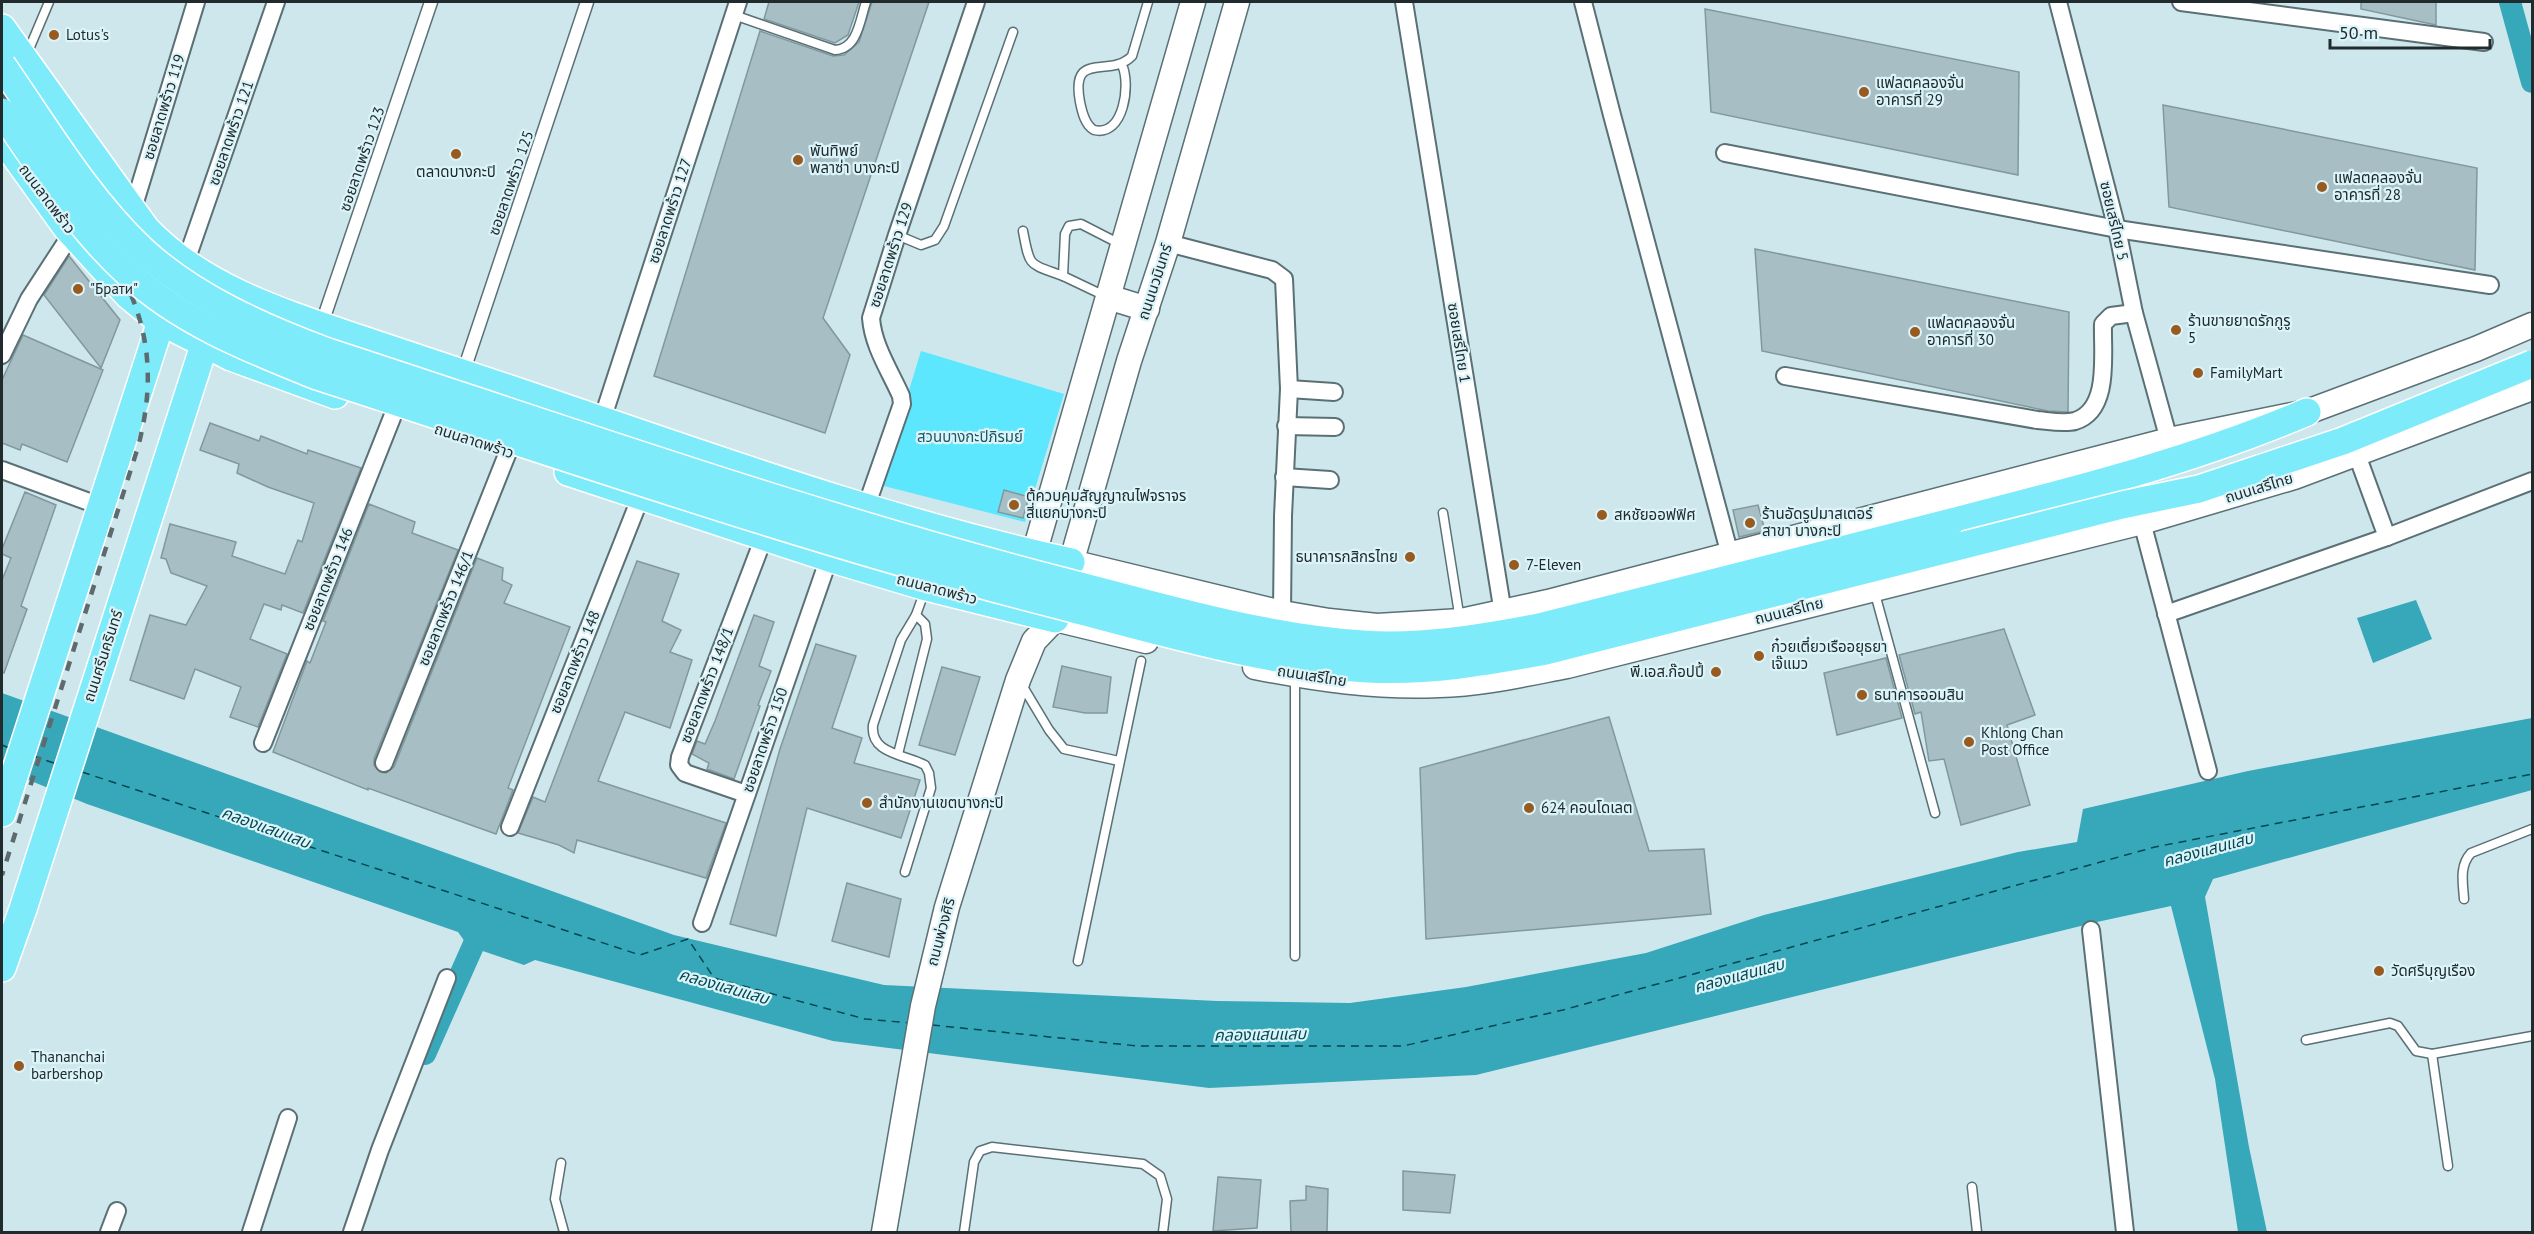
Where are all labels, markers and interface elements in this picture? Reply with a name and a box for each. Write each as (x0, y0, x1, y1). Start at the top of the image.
scale bar (2330, 12, 2490, 50)
text: 50 m (2339, 21, 2378, 44)
place label: Lotus's (66, 25, 109, 44)
marker: Lotus's (47, 28, 61, 42)
street label: ซอยลาดพร้าว 119 (138, 52, 189, 162)
place label: แฟลตคลองจั่น อาคารที่ 29 (1876, 73, 1964, 109)
street label: ซอยลาดพร้าว 121 (204, 78, 257, 188)
marker: แฟลตคลองจั่น อาคารที่ 29 (1857, 85, 1871, 99)
street label: ซอยลาดพร้าว 123 (335, 104, 388, 214)
street label: ซอยลาดพร้าว 125 (484, 128, 537, 238)
place label: พันทิพย์ พลาซ่า บางกะปิ (810, 141, 900, 177)
marker: ตลาดบางกะปิ (449, 147, 463, 161)
marker: พันทิพย์ พลาซ่า บางกะปิ (791, 153, 805, 167)
street label: ซอยลาดพร้าว 127 (644, 156, 695, 266)
street label: ถนนลาดพร้าว (15, 160, 80, 237)
place label: ตลาดบางกะปิ (416, 162, 496, 181)
place label: แฟลตคลองจั่น อาคารที่ 28 (2334, 168, 2422, 204)
street label: ซอยเสรีไทย 5 (2096, 179, 2133, 262)
marker: แฟลตคลองจั่น อาคารที่ 28 (2315, 180, 2329, 194)
street label: ซอยลาดพร้าว 129 (865, 200, 916, 310)
street label: ถนนนวมินทร์ (1133, 241, 1176, 322)
place label: "Брати" (90, 279, 138, 298)
marker: "Брати" (71, 282, 85, 296)
street label: ซอยเสรีไทย 1 (1444, 302, 1475, 384)
place label: ร้านขายยาดรักกูรู 5 (2188, 311, 2291, 347)
place label: แฟลตคลองจั่น อาคารที่ 30 (1927, 313, 2015, 349)
marker: ร้านขายยาดรักกูรู 5 (2169, 323, 2183, 337)
marker: แฟลตคลองจั่น อาคารที่ 30 (1908, 325, 1922, 339)
place label: FamilyMart (2210, 363, 2283, 382)
marker: FamilyMart (2191, 366, 2205, 380)
street label: ถนนลาดพร้าว (432, 419, 516, 462)
park label: สวนบางกะปิภิรมย์ (917, 427, 1023, 446)
street label: ถนนเสรีไทย (2223, 468, 2295, 507)
place label: ตู้ควบคุมสัญญาณไฟจราจร สี่แยกบางกะปิ (1026, 486, 1186, 522)
marker: ตู้ควบคุมสัญญาณไฟจราจร สี่แยกบางกะปิ (1007, 498, 1021, 512)
place label: ร้านอัดรูปมาสเตอร์ สาขา บางกะปิ (1762, 504, 1873, 540)
place label: สหชัยออฟฟิศ (1614, 505, 1696, 524)
marker: สหชัยออฟฟิศ (1595, 508, 1609, 522)
marker: ร้านอัดรูปมาสเตอร์ สาขา บางกะปิ (1743, 516, 1757, 530)
street label: ซอยลาดพร้าว 146 (298, 524, 357, 633)
street label: ซอยลาดพร้าว 146/1 (414, 547, 477, 668)
place label: ธนาคารกสิกรไทย (1295, 547, 1398, 566)
marker: ธนาคารกสิกรไทย (1403, 550, 1417, 564)
place label: 7-Eleven (1526, 555, 1581, 574)
marker: 7-Eleven (1507, 558, 1521, 572)
street label: ถนนลาดพร้าว (895, 569, 979, 608)
street label: ถนนเสรีไทย (1753, 593, 1825, 628)
street label: ถนนศรีนครินทร์ (79, 607, 127, 704)
street label: ซอยลาดพร้าว 148 (545, 607, 604, 716)
street label: ซอยลาดพร้าว 148/1 (676, 624, 737, 746)
place label: ก๋วยเตี๋ยวเรืออยุธยา เจ๊แมว (1771, 636, 1887, 673)
marker: ก๋วยเตี๋ยวเรืออยุธยา เจ๊แมว (1752, 649, 1766, 663)
street label: ถนนเสรีไทย (1276, 661, 1348, 690)
place label: พี.เอส.ก๊อปปี้ (1630, 661, 1704, 681)
marker: พี.เอส.ก๊อปปี้ (1709, 665, 1723, 679)
street label: ซอยลาดพร้าว 150 (738, 685, 791, 795)
place label: ธนาคารออมสิน (1874, 685, 1964, 704)
marker: ธนาคารออมสิน (1855, 688, 1869, 702)
place label: Khlong Chan Post Office (1981, 723, 2063, 759)
marker: Khlong Chan Post Office (1962, 735, 1976, 749)
place label: สำนักงานเขตบางกะปิ (879, 793, 1004, 812)
marker: สำนักงานเขตบางกะปิ (860, 796, 874, 810)
place label: 624 คอนโดเลต (1541, 798, 1633, 817)
marker: 624 คอนโดเลต (1522, 801, 1536, 815)
water label: คลองแสนแสบ (219, 802, 314, 853)
water label: คลองแสนแสบ (2161, 827, 2256, 871)
street label: ถนนพ่วงศิริ (922, 896, 959, 968)
water label: คลองแสนแสบ (1692, 953, 1787, 997)
place label: วัดศรีบุญเรือง (2391, 961, 2475, 980)
water label: คลองแสนแสบ (677, 964, 772, 1009)
marker: วัดศรีบุญเรือง (2372, 964, 2386, 978)
water label: คลองแสนแสบ (1214, 1023, 1308, 1045)
place label: Thananchai barbershop (31, 1047, 105, 1083)
marker: Thananchai barbershop (12, 1059, 26, 1073)

